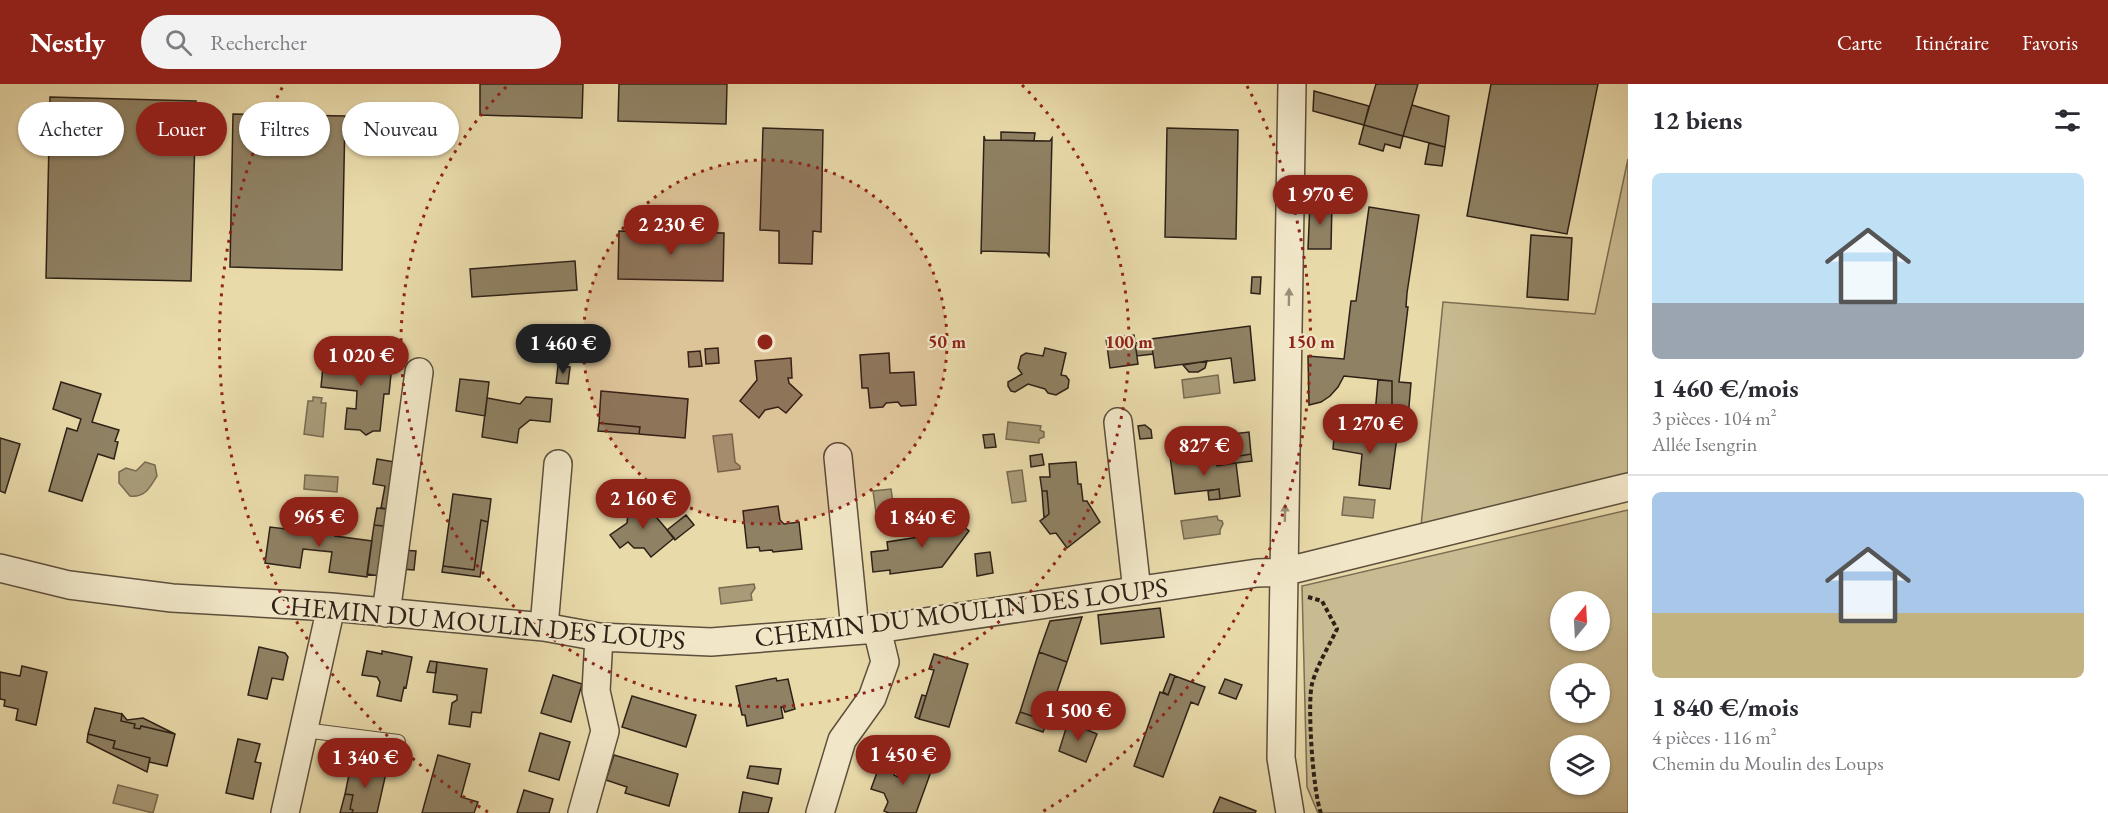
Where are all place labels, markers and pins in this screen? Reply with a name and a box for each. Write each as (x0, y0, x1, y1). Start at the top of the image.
pin: 1 970 € (1265, 175, 1375, 226)
pin: 2 230 € (616, 205, 726, 256)
pin: 1 460 € (508, 324, 618, 375)
centre of rings (755, 332, 775, 352)
pin: 1 020 € (306, 336, 416, 387)
pin: 1 270 € (1315, 404, 1425, 455)
pin: 827 € (1162, 426, 1246, 477)
pin: 2 160 € (588, 479, 698, 530)
pin: 965 € (277, 497, 361, 548)
pin: 1 840 € (867, 498, 977, 549)
pin: 1 500 € (1023, 691, 1133, 742)
pin: 1 450 € (848, 735, 958, 786)
pin: 1 340 € (310, 738, 420, 789)

